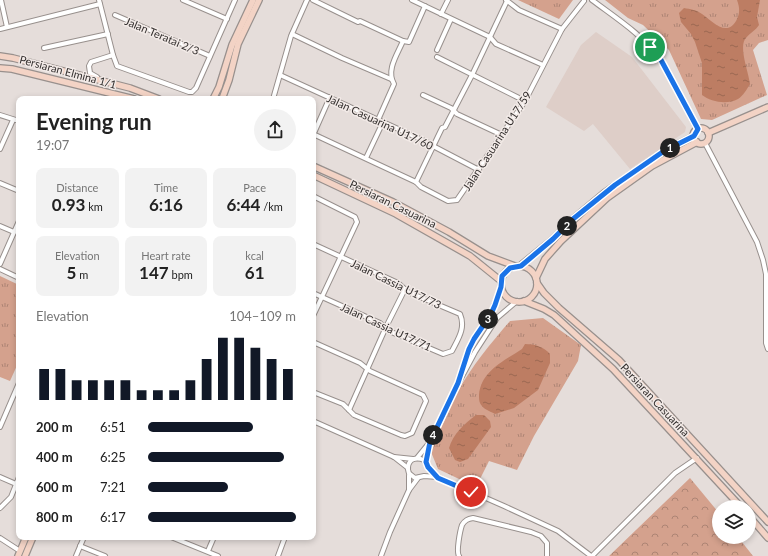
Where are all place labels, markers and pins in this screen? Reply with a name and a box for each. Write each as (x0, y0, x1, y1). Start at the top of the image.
pin (633, 30, 667, 64)
pin: 1 (660, 138, 680, 158)
pin: 2 (557, 216, 577, 236)
pin: 3 (478, 309, 498, 329)
pin: 4 (423, 425, 443, 445)
pin (454, 475, 488, 509)

